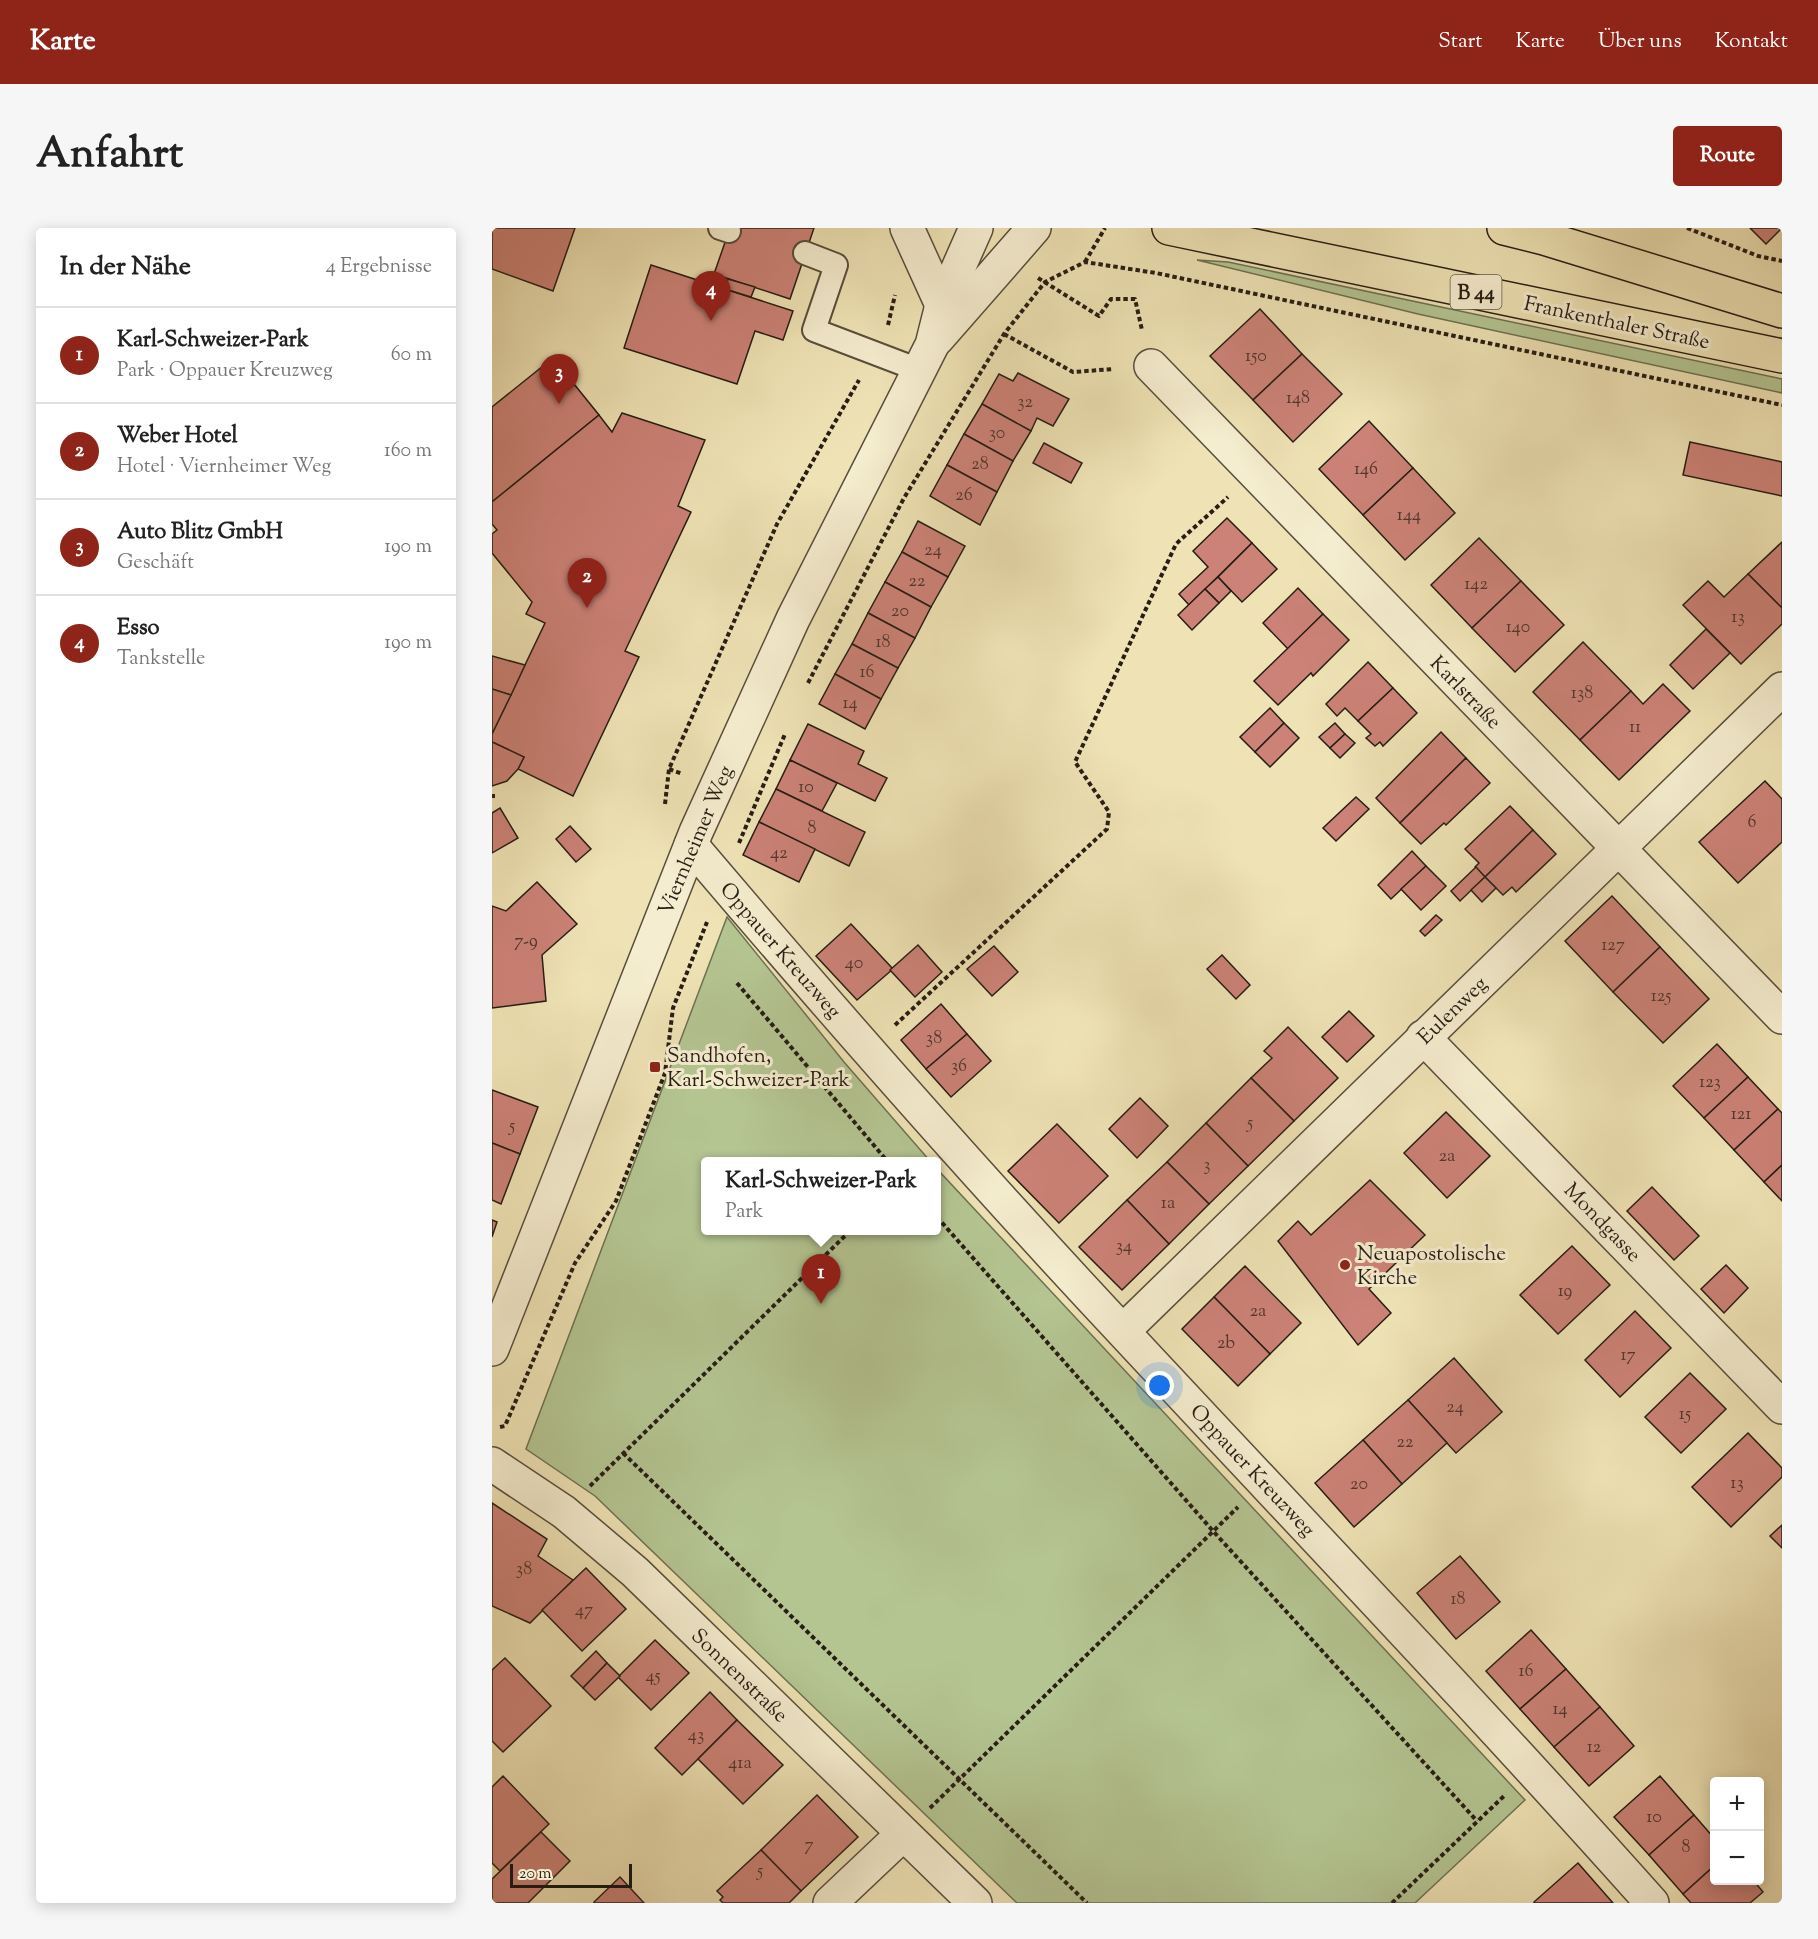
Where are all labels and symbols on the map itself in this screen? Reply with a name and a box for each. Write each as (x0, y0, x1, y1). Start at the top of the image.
pin: 4 (692, 272, 730, 321)
road number: B 44 (1450, 275, 1502, 309)
street label: Frankenthaler Straße (1521, 290, 1712, 358)
house number: 150 (1245, 344, 1267, 370)
pin: 3 (540, 354, 578, 404)
house number: 148 (1286, 386, 1310, 412)
house number: 32 (1017, 390, 1033, 416)
house number: 30 (989, 421, 1005, 447)
house number: 28 (971, 452, 989, 478)
house number: 146 (1354, 457, 1378, 483)
house number: 26 (955, 483, 973, 509)
house number: 144 (1397, 503, 1421, 529)
house number: 24 (924, 538, 942, 564)
pin: 2 (568, 558, 607, 608)
house number: 22 (909, 569, 926, 595)
house number: 142 (1464, 572, 1488, 598)
house number: 20 (891, 599, 909, 625)
house number: 13 (1731, 605, 1745, 631)
house number: 140 (1506, 615, 1530, 641)
house number: 18 (875, 630, 891, 656)
street label: Karlstraße (1422, 650, 1507, 737)
house number: 16 (859, 660, 875, 686)
house number: 138 (1571, 681, 1593, 707)
house number: 14 (842, 691, 858, 717)
house number: 11 (1629, 715, 1641, 741)
street label: Viernheimer Weg (652, 761, 742, 920)
house number: 10 (798, 775, 814, 801)
house number: 6 (1748, 810, 1757, 836)
house number: 8 (808, 816, 817, 842)
house number: 42 (770, 841, 788, 867)
street label: Oppauer Kreuzweg (712, 876, 847, 1026)
house number: 7-9 (514, 929, 538, 955)
house number: 127 (1601, 933, 1625, 959)
house number: 40 (845, 951, 863, 977)
street label: Eulenweg (1412, 970, 1495, 1053)
house number: 125 (1651, 984, 1671, 1010)
house number: 38 (926, 1026, 942, 1052)
place label: Sandhofen, Karl-Schweizer-Park (667, 1042, 850, 1096)
house number: 36 (951, 1054, 967, 1080)
marker: Sandhofen, Karl-Schweizer-Park (648, 1060, 662, 1074)
house number: 123 (1699, 1070, 1721, 1096)
house number: 121 (1731, 1102, 1751, 1128)
house number: 5 (1246, 1111, 1253, 1137)
house number: 5 (508, 1114, 515, 1140)
house number: 2a (1439, 1144, 1455, 1170)
house number: 3 (1203, 1153, 1211, 1179)
street label: Mondgasse (1556, 1177, 1647, 1270)
house number: 1a (1161, 1191, 1175, 1217)
house number: 34 (1116, 1234, 1132, 1260)
place label: Neuapostolische Kirche (1357, 1240, 1506, 1294)
pin: 1 (802, 1254, 840, 1304)
marker: Neuapostolische Kirche (1338, 1258, 1352, 1272)
house number: 19 (1558, 1279, 1573, 1305)
house number: 2a (1250, 1299, 1266, 1325)
house number: 2b (1217, 1331, 1235, 1357)
house number: 17 (1620, 1343, 1636, 1369)
your location (1145, 1371, 1174, 1400)
house number: 24 (1446, 1395, 1464, 1421)
street label: Oppauer Kreuzweg (1182, 1398, 1321, 1545)
house number: 15 (1679, 1402, 1691, 1428)
house number: 22 (1397, 1430, 1414, 1456)
house number: 13 (1730, 1471, 1744, 1497)
house number: 20 (1350, 1472, 1368, 1498)
house number: 38 (516, 1557, 532, 1583)
house number: 18 (1450, 1587, 1466, 1613)
house number: 47 (575, 1598, 593, 1624)
street label: Sonnenstraße (683, 1622, 794, 1731)
house number: 16 (1518, 1659, 1534, 1685)
house number: 45 (645, 1664, 661, 1690)
house number: 14 (1552, 1697, 1568, 1723)
house number: 43 (688, 1723, 704, 1749)
house number: 12 (1587, 1735, 1602, 1761)
house number: 41a (728, 1751, 752, 1777)
house number: 10 (1646, 1805, 1662, 1831)
house number: 7 (804, 1833, 814, 1859)
house number: 8 (1682, 1835, 1691, 1861)
house number: 5 (756, 1859, 763, 1885)
scale bar (510, 1861, 632, 1888)

